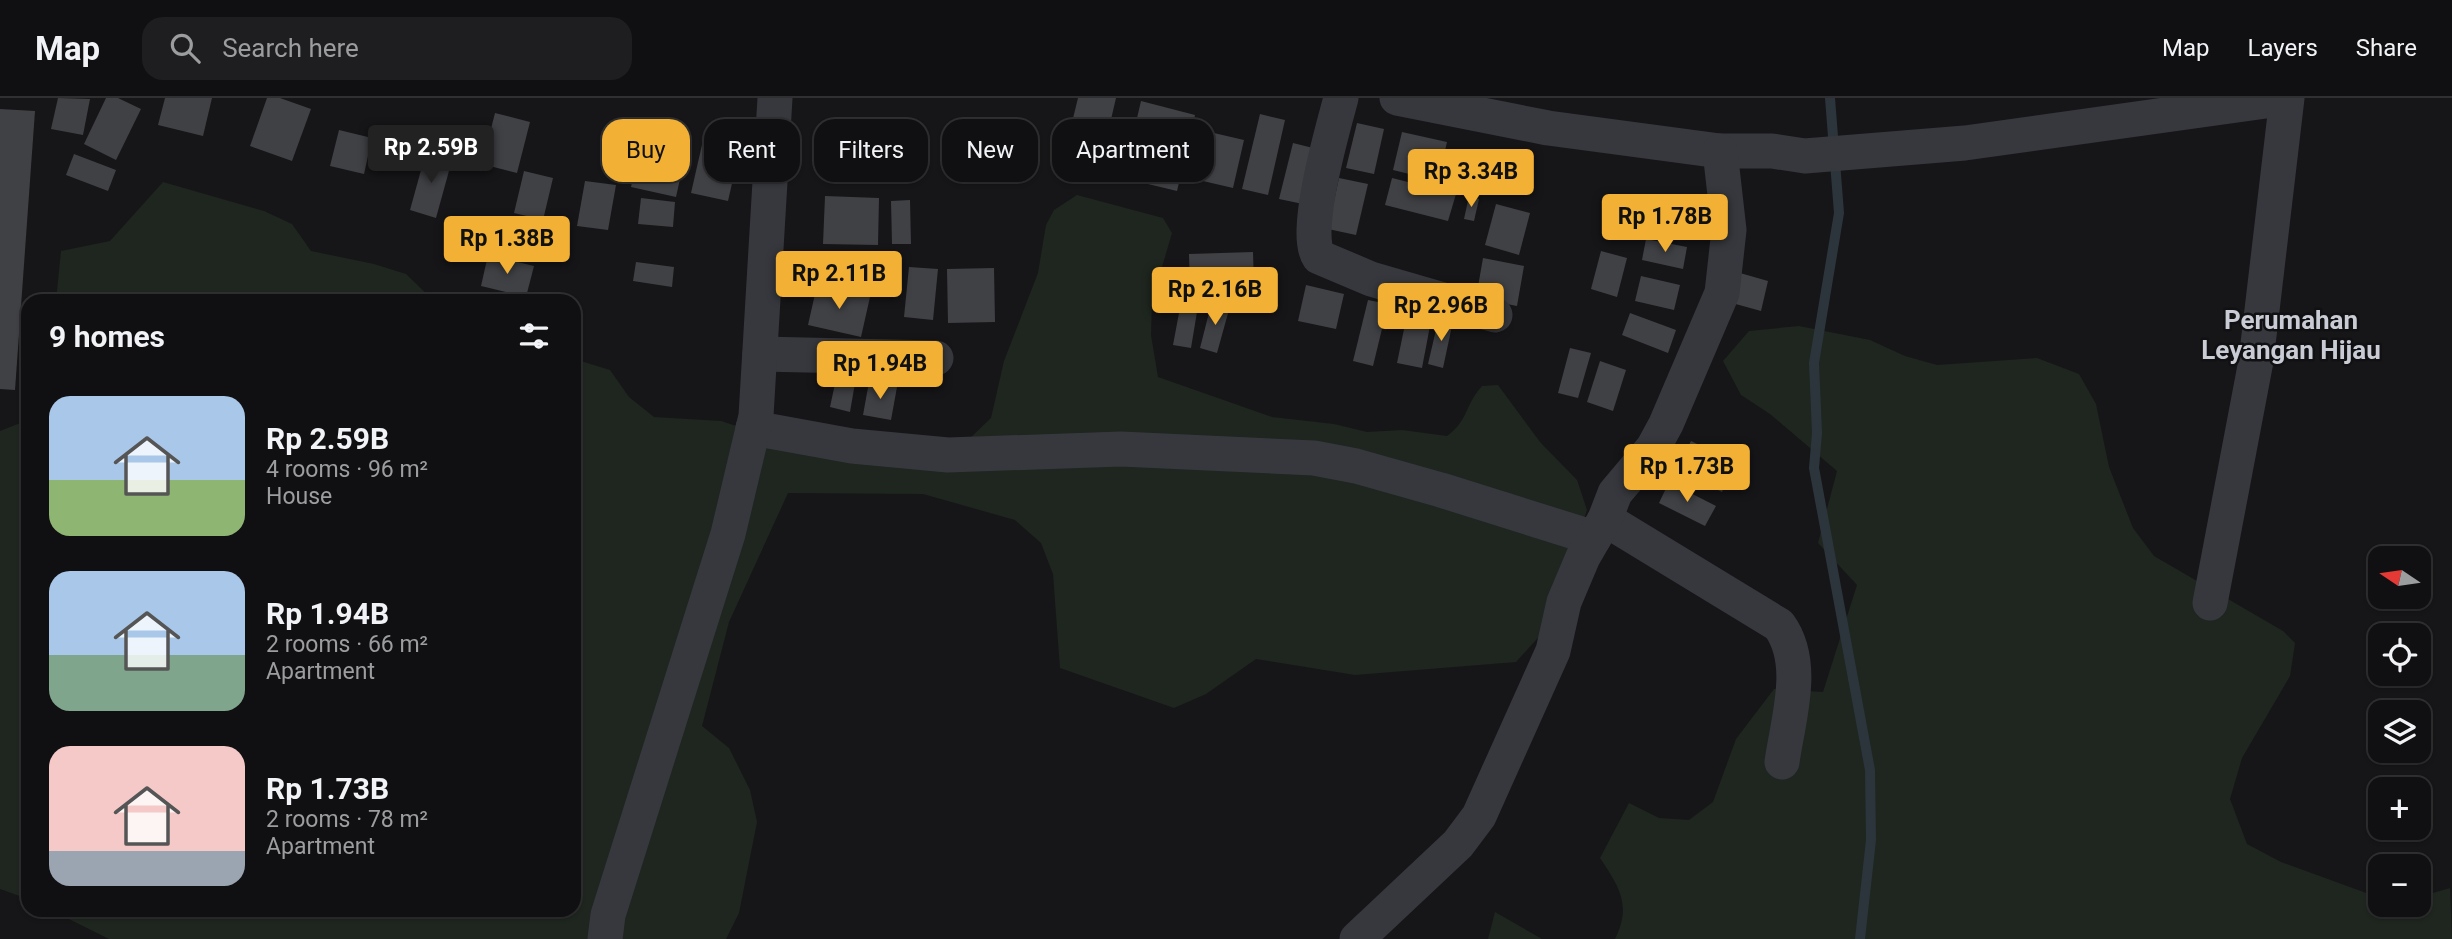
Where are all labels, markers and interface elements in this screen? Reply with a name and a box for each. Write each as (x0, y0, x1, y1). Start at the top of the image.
search box (142, 17, 632, 80)
text: Map (35, 29, 100, 68)
icon: search (166, 29, 204, 67)
text: Search here (222, 33, 359, 63)
text: Map (2162, 34, 2210, 62)
text: Layers (2248, 34, 2318, 62)
text: Share (2356, 34, 2417, 62)
chip: Buy (602, 119, 690, 182)
chip: Rent (704, 119, 800, 182)
chip: Filters (814, 119, 928, 182)
chip: New (942, 119, 1038, 182)
chip: Apartment (1052, 119, 1214, 182)
pin: Rp 2.59B (359, 126, 503, 185)
text: Rp 2.59B (384, 134, 478, 161)
pin: Rp 3.34B (1399, 150, 1543, 209)
text: Rp 3.34B (1424, 158, 1518, 185)
pin: Rp 1.78B (1593, 194, 1737, 254)
text: Rp 1.78B (1618, 203, 1712, 230)
pin: Rp 1.38B (435, 216, 579, 276)
text: Rp 1.38B (460, 225, 554, 252)
pin: Rp 2.11B (767, 252, 911, 311)
text: Rp 2.11B (792, 260, 886, 287)
pin: Rp 2.16B (1143, 268, 1287, 327)
text: Rp 2.16B (1168, 276, 1262, 303)
pin: Rp 2.96B (1369, 284, 1513, 343)
text: Rp 2.96B (1394, 292, 1488, 319)
district label: Perumahan Leyangan Hijau (2201, 305, 2381, 365)
icon: filters (515, 317, 553, 355)
text: 9 homes (49, 319, 165, 354)
pin: Rp 1.94B (808, 342, 952, 401)
text: Rp 1.94B (833, 350, 927, 377)
text: Rp 2.59B (266, 421, 389, 456)
icon: home (105, 424, 189, 508)
pin: Rp 1.73B (1615, 444, 1759, 504)
text: Rp 1.73B (1640, 453, 1734, 480)
text: 4 rooms · 96 m² (266, 456, 428, 483)
text: House (266, 483, 332, 510)
north arrow (2368, 546, 2431, 609)
map controls (2368, 546, 2431, 917)
text: Rp 1.94B (266, 596, 389, 631)
icon: home (105, 599, 189, 683)
button: locate (2368, 623, 2431, 686)
text: 2 rooms · 66 m² (266, 631, 428, 658)
text: Apartment (266, 658, 375, 685)
button: layers (2368, 700, 2431, 763)
text: Rp 1.73B (266, 771, 389, 806)
icon: home (105, 774, 189, 858)
button: + (2368, 777, 2431, 840)
text: 2 rooms · 78 m² (266, 806, 428, 833)
text: Apartment (266, 833, 375, 860)
button: − (2368, 854, 2431, 917)

